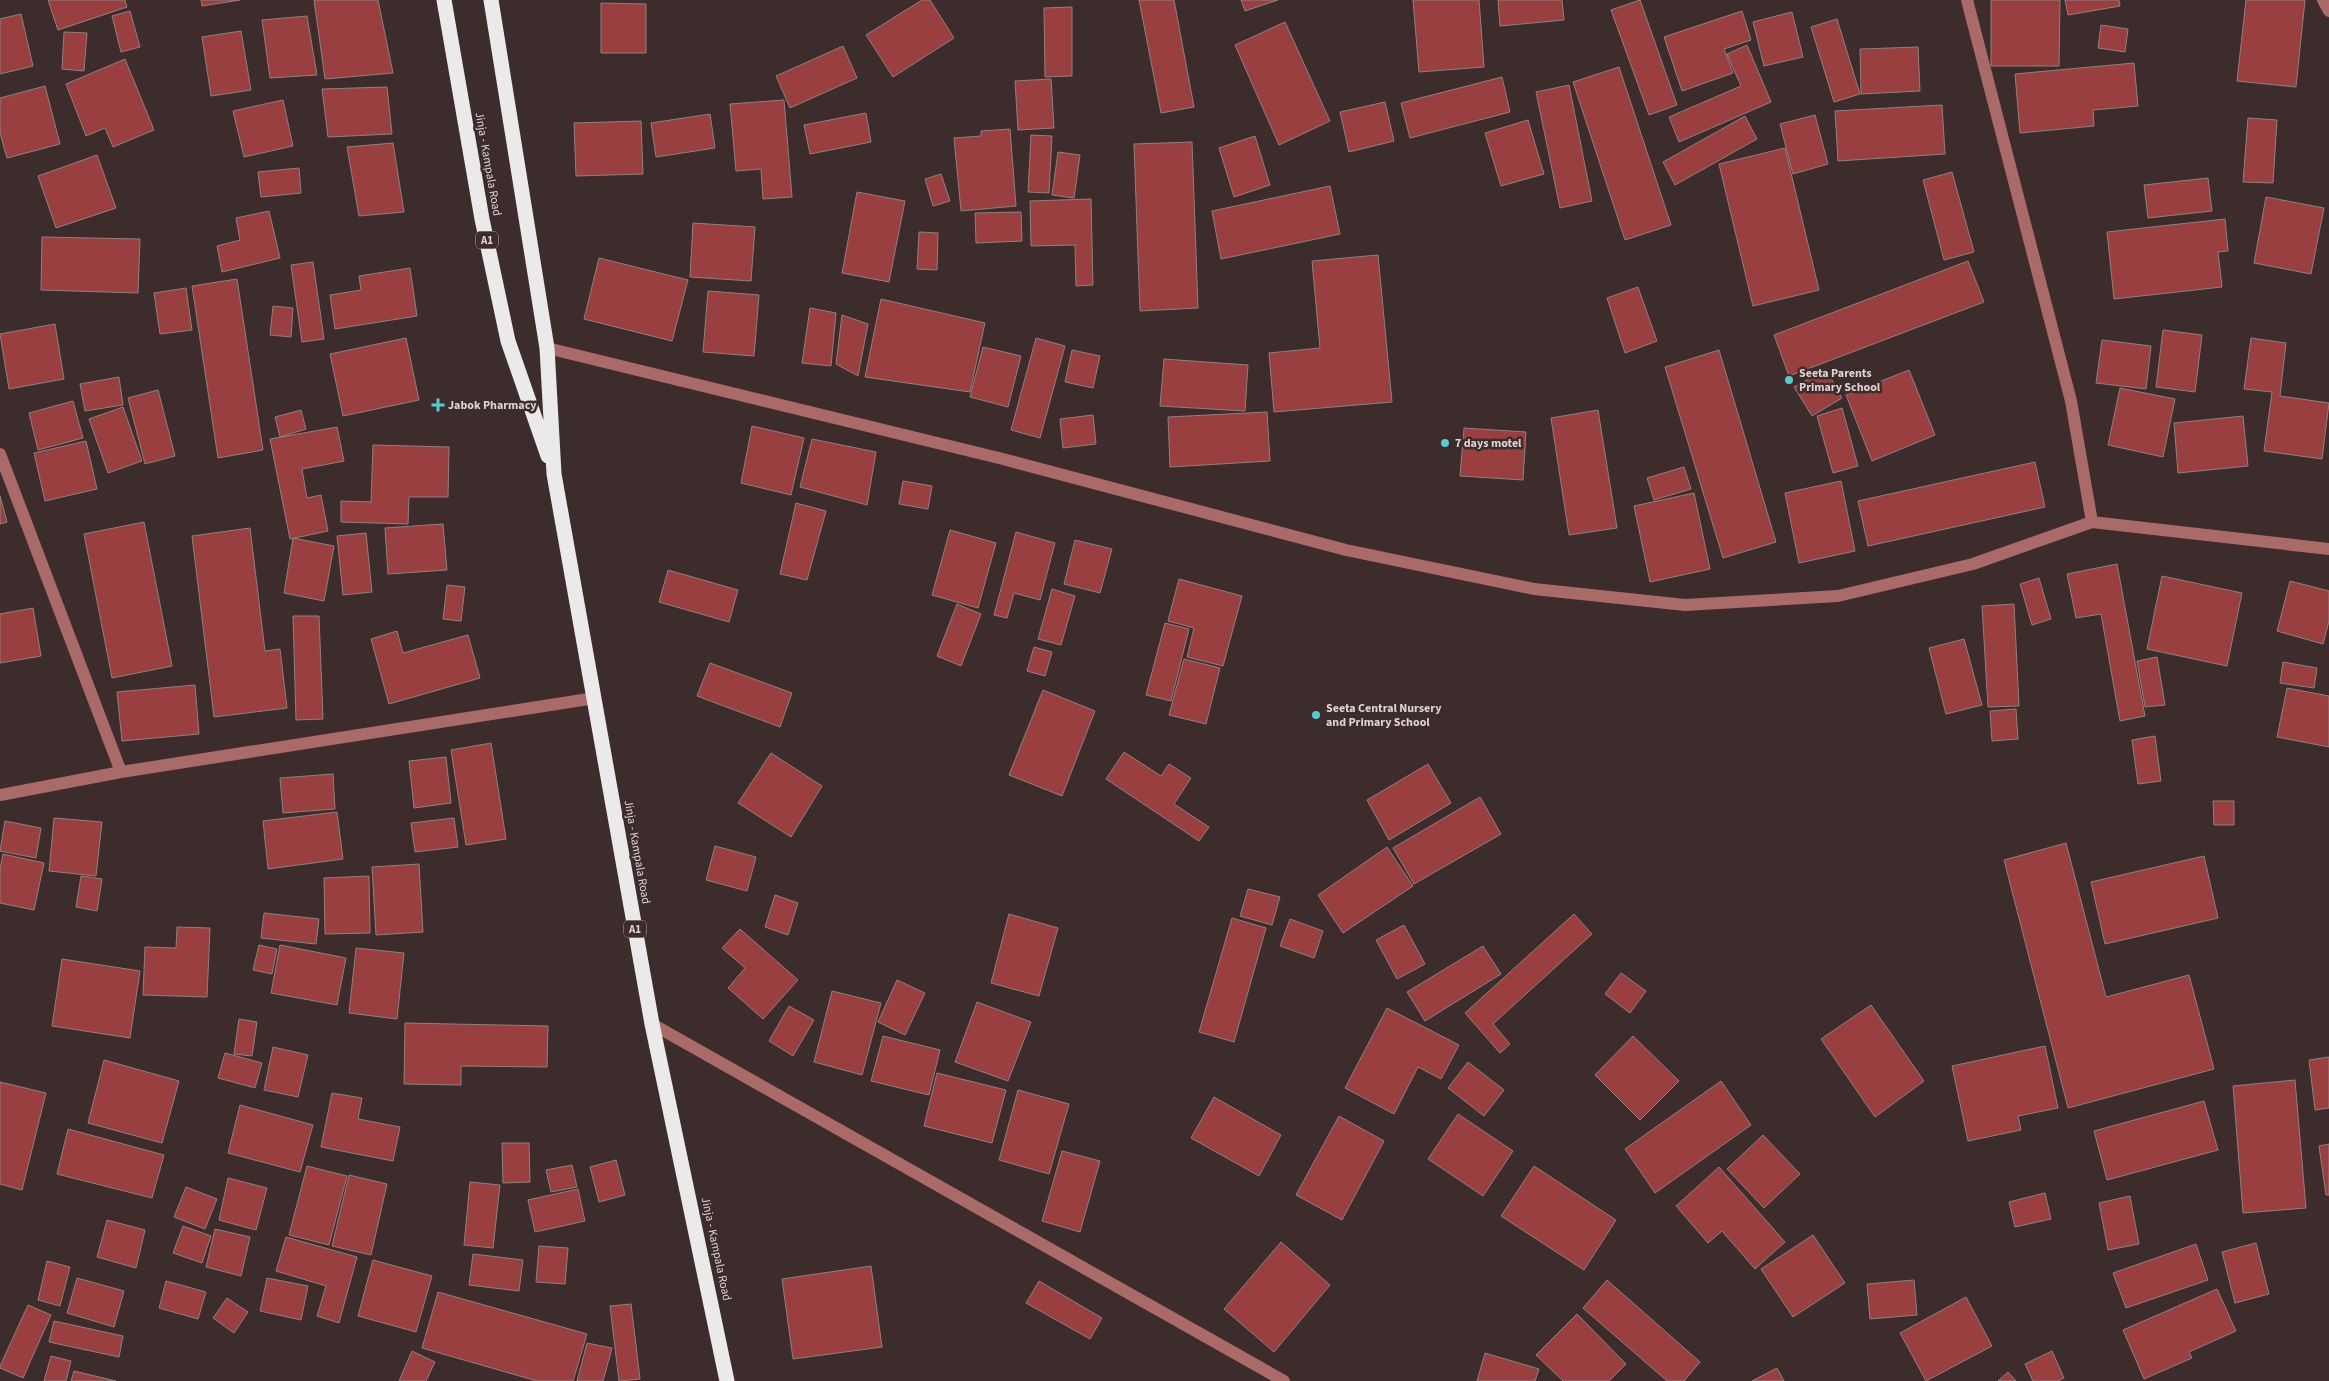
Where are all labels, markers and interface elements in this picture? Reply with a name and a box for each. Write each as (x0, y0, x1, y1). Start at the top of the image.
street label: Jinja - Kampala Road (470, 111, 506, 217)
road number: A1 (476, 232, 498, 248)
place label: Seeta Parents Primary School (1799, 365, 1881, 396)
marker: Seeta Parents Primary School (1783, 374, 1795, 386)
place label: Jabok Pharmacy (448, 397, 537, 414)
marker: Jabok Pharmacy (432, 399, 444, 411)
place label: 7 days motel (1455, 435, 1522, 452)
marker: 7 days motel (1439, 437, 1451, 449)
place label: Seeta Central Nursery and Primary School (1326, 700, 1442, 731)
marker: Seeta Central Nursery and Primary School (1310, 709, 1322, 721)
street label: Jinja - Kampala Road (619, 799, 655, 905)
road number: A1 (624, 921, 646, 938)
street label: Jinja - Kampala Road (697, 1196, 735, 1302)

